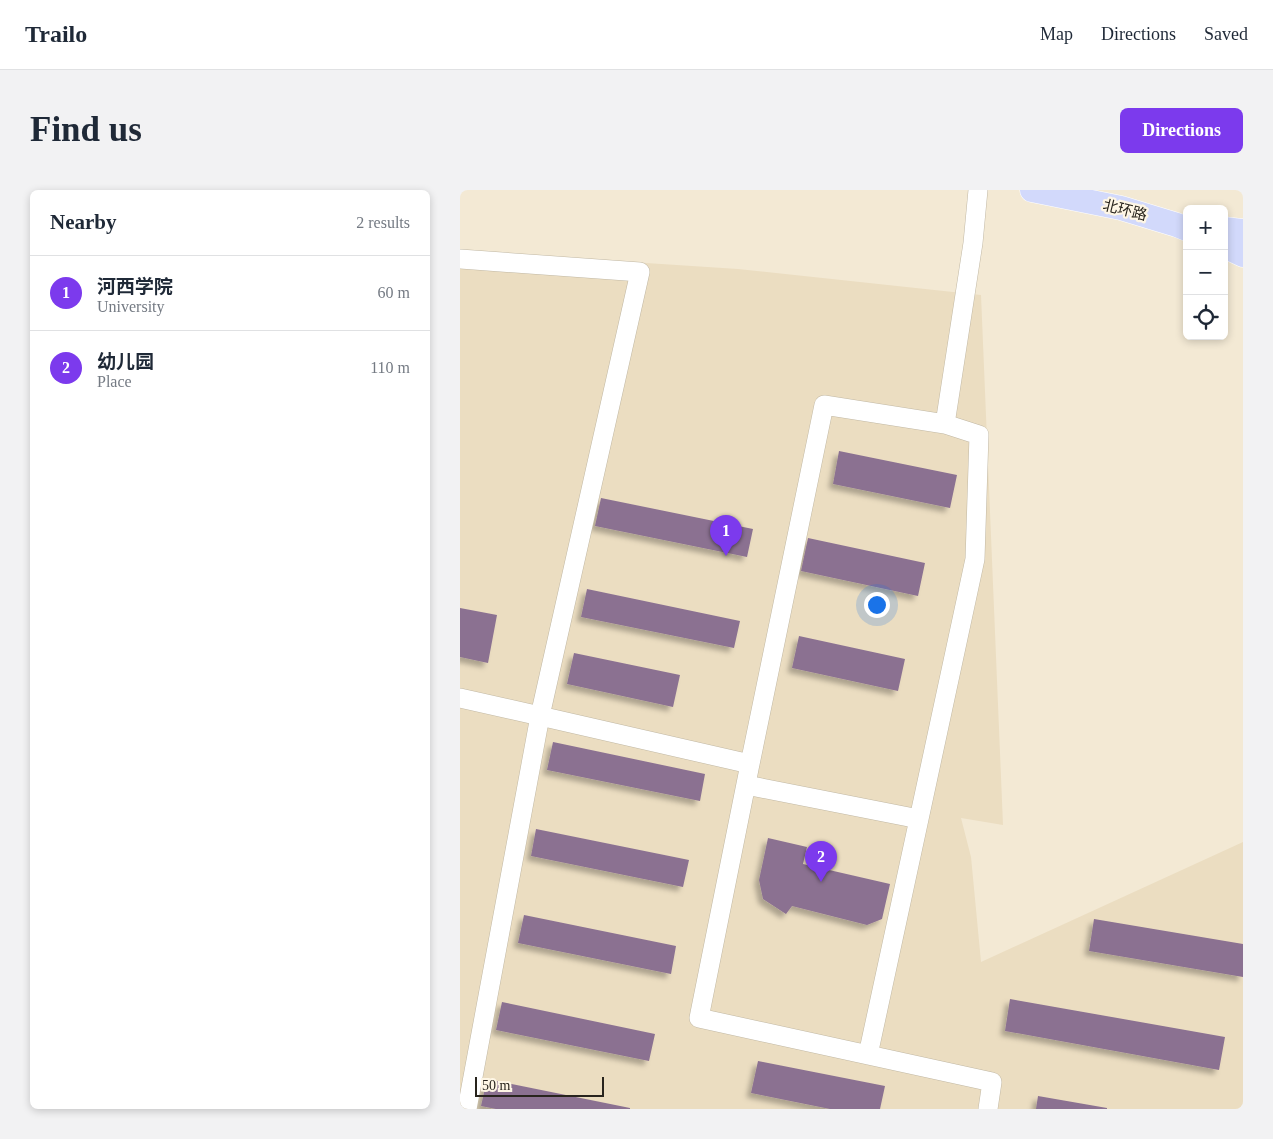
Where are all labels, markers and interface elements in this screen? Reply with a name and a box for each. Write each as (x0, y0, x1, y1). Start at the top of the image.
text: Trailo (25, 21, 87, 47)
text: Map (1040, 24, 1073, 44)
text: Directions (1101, 24, 1176, 44)
text: Saved (1204, 24, 1248, 44)
button: Directions (1120, 108, 1243, 153)
text: Find us (30, 110, 142, 149)
street label: 北环路 (1101, 196, 1149, 223)
map controls (1183, 205, 1228, 340)
button: + (1183, 205, 1228, 250)
text: Nearby (50, 210, 117, 234)
text: 2 results (356, 214, 410, 231)
button: − (1183, 250, 1228, 295)
text: 河西学院 (97, 276, 173, 297)
text: 1 (62, 284, 70, 301)
text: 60 m (378, 284, 410, 301)
button: locate (1183, 295, 1228, 340)
text: University (97, 298, 165, 315)
text: 幼儿园 (97, 351, 154, 372)
text: 2 (62, 359, 70, 376)
text: 110 m (370, 359, 410, 376)
text: Place (97, 373, 132, 390)
pin: 1 (710, 515, 742, 556)
your location (864, 592, 890, 618)
pin: 2 (805, 841, 837, 882)
scale bar (475, 1074, 604, 1097)
text: 50 m (482, 1078, 510, 1093)

